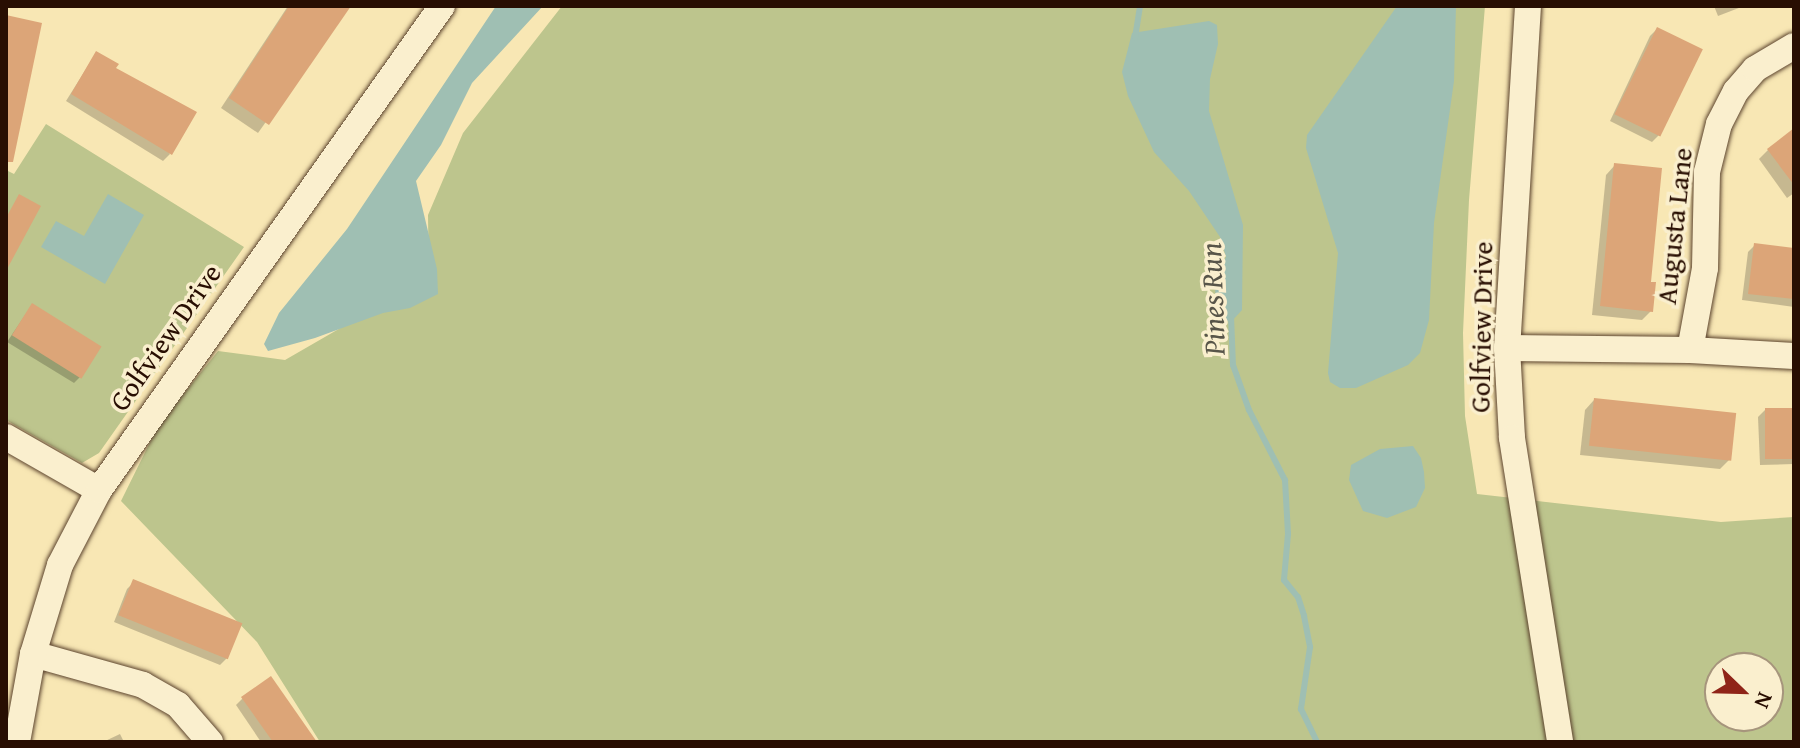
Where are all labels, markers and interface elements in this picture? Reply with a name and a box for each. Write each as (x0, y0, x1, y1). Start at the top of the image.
street label: Augusta Lane (1649, 146, 1699, 306)
street label: Golfview Drive (1463, 241, 1499, 413)
water label: Pines Run (1192, 242, 1232, 356)
street label: Golfview Drive (102, 257, 228, 417)
north arrow (1704, 652, 1784, 732)
text: N (1747, 688, 1782, 714)

